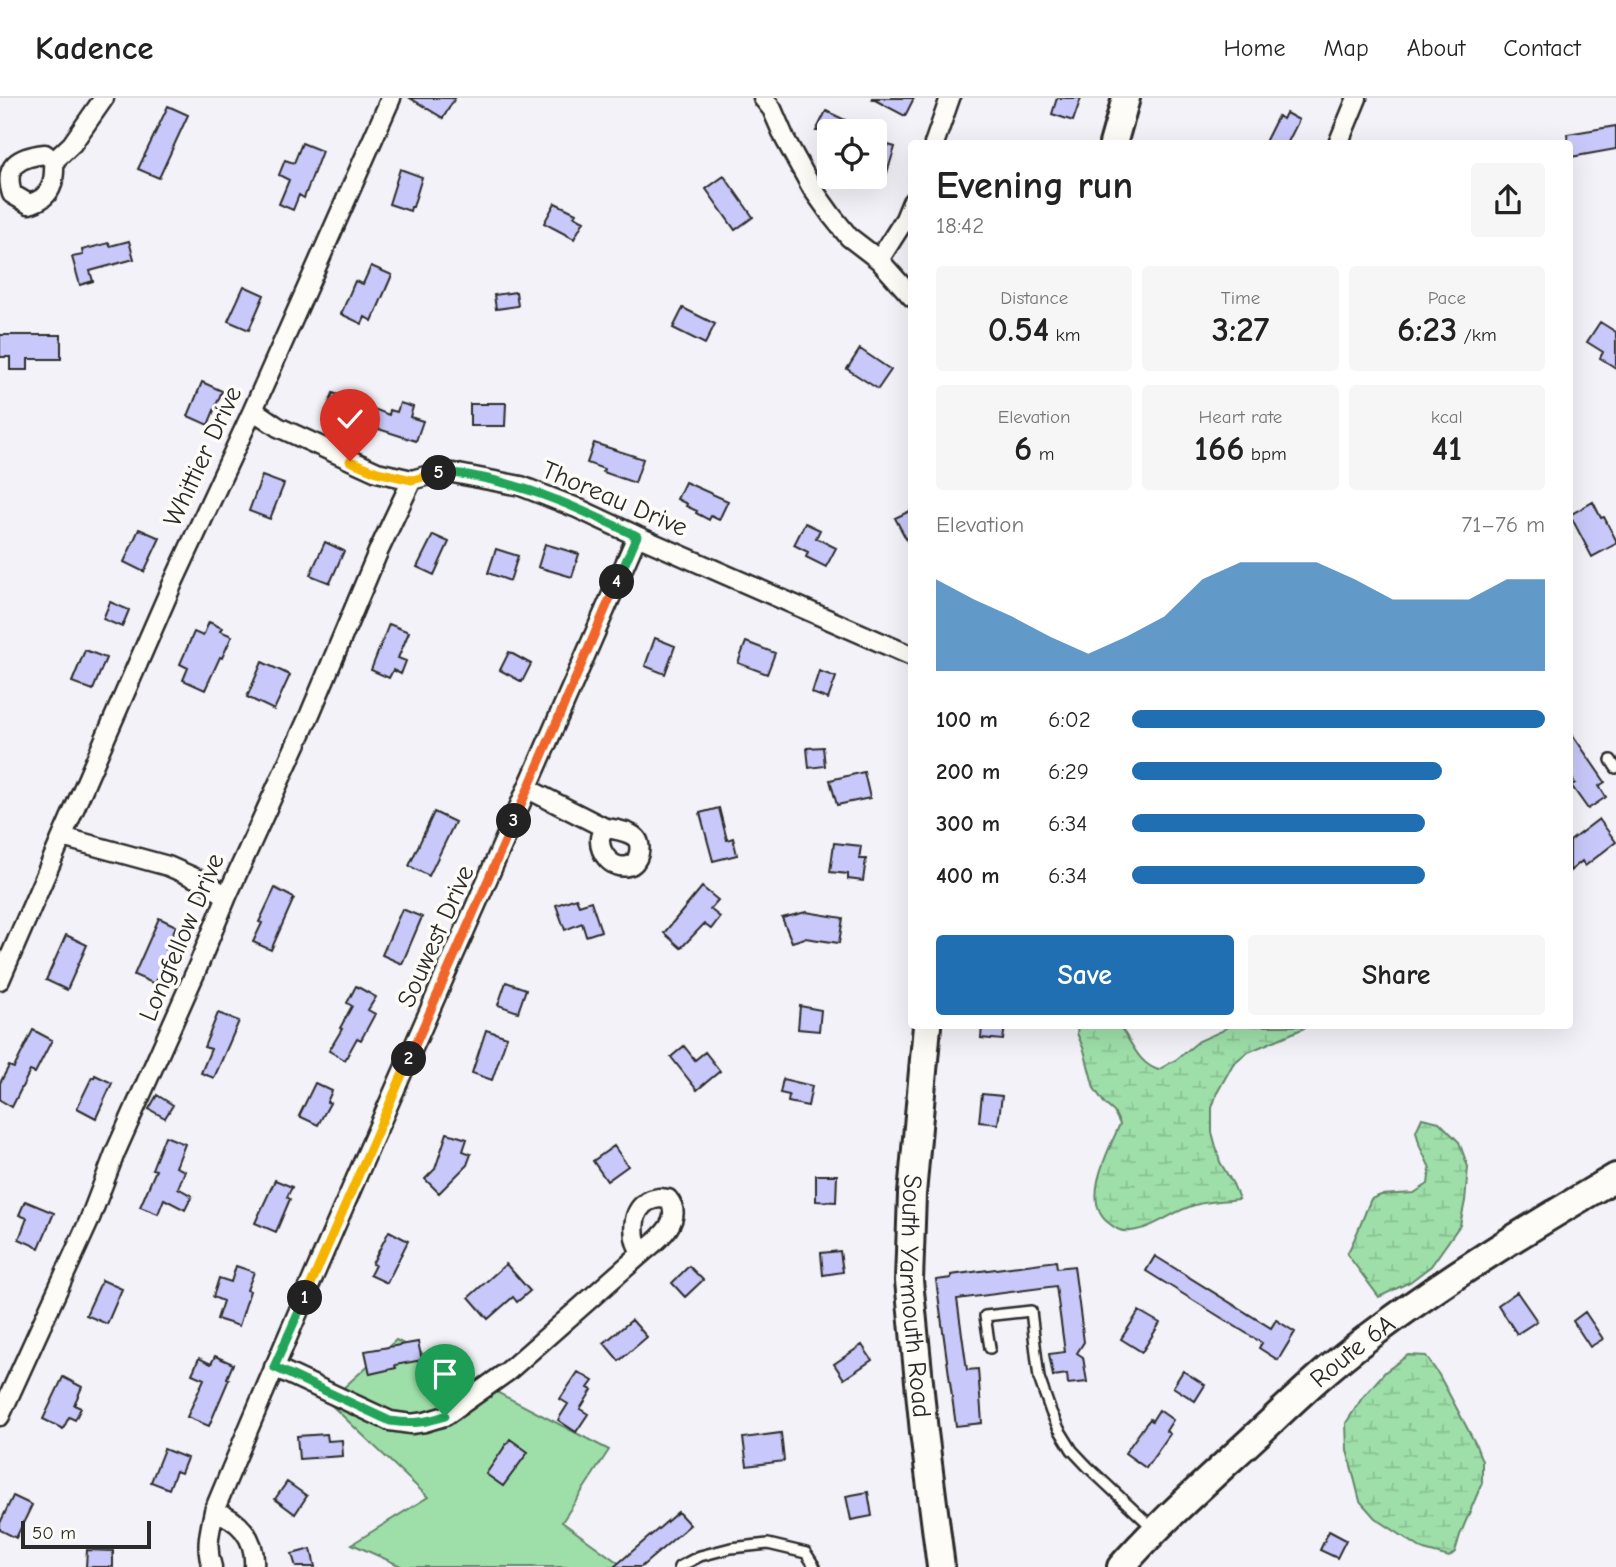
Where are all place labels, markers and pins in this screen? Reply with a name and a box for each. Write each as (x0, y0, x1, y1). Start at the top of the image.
pin (320, 389, 380, 461)
pin: 5 (422, 456, 457, 490)
pin: 4 (600, 564, 634, 600)
pin: 3 (496, 804, 532, 838)
pin: 2 (392, 1042, 426, 1076)
pin: 1 (288, 1280, 322, 1316)
pin (415, 1344, 475, 1416)

